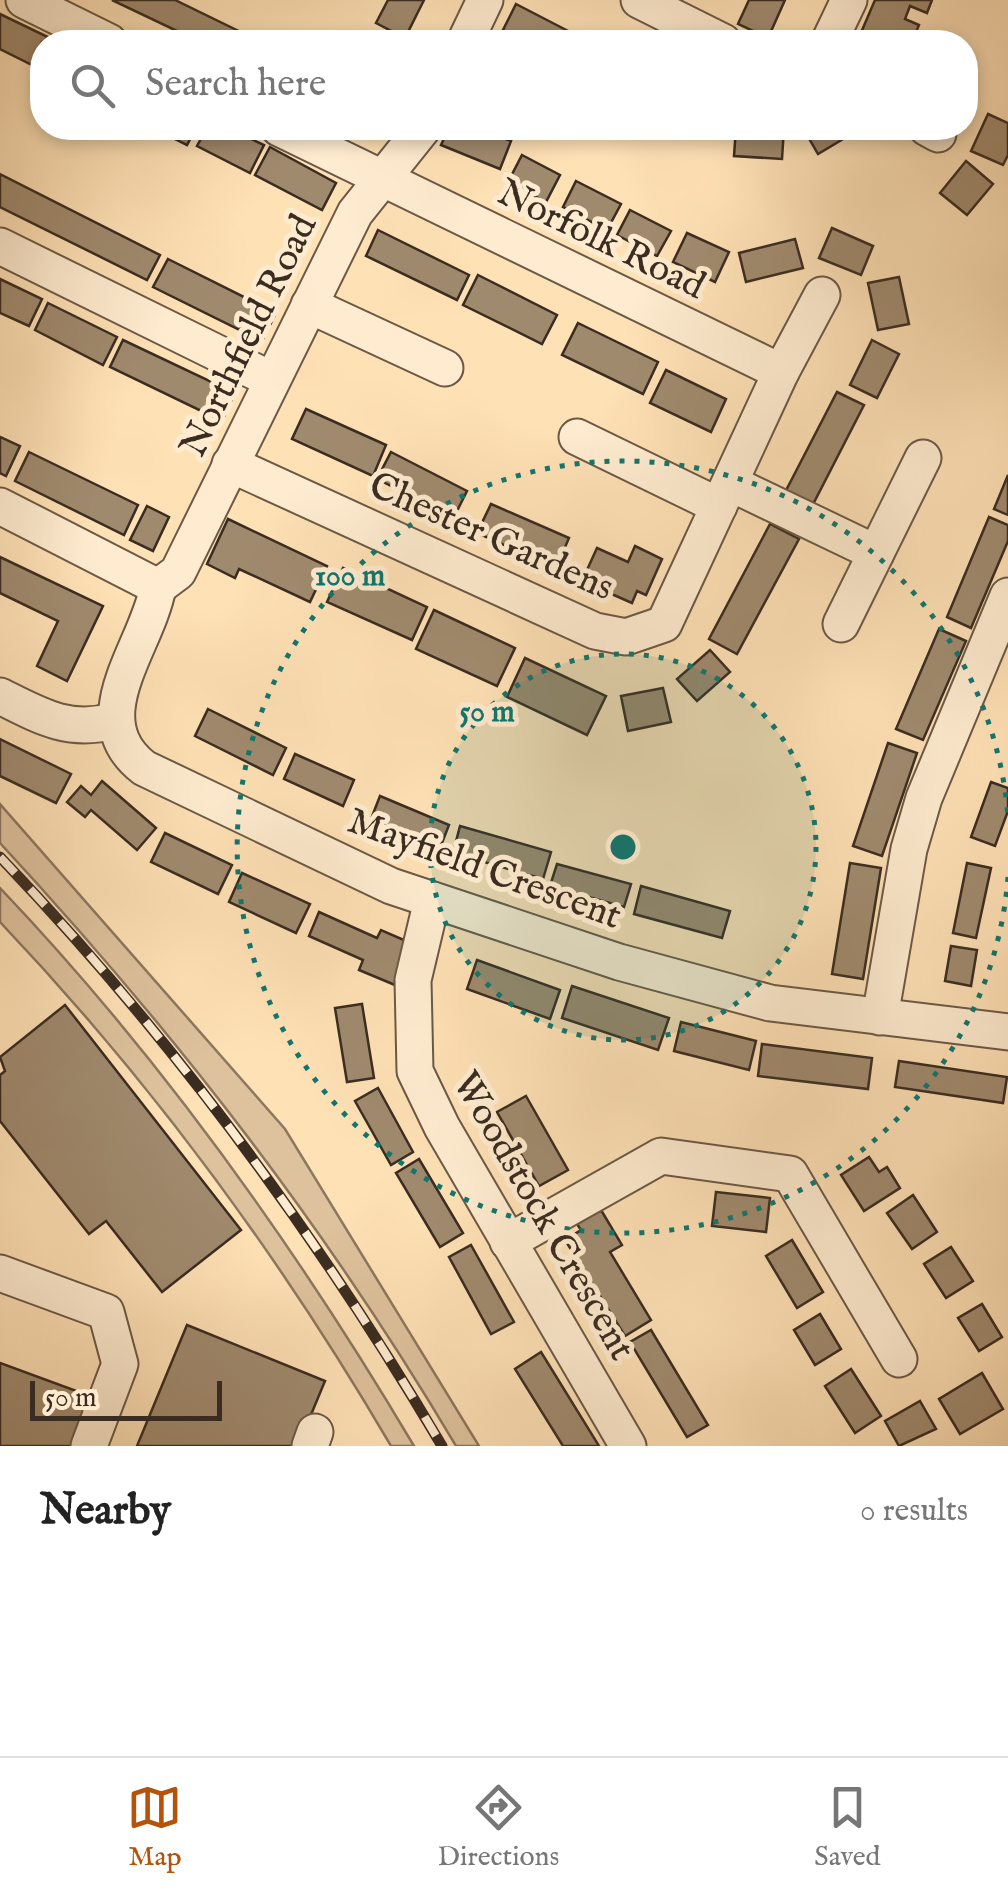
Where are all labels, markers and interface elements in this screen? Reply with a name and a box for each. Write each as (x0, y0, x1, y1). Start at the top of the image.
search box (30, 30, 978, 140)
icon: search (65, 58, 120, 113)
text: Search here (145, 61, 326, 109)
street label: Norfolk Road (489, 170, 713, 312)
street label: Northfield Road (170, 207, 329, 465)
street label: Chester Gardens (361, 462, 621, 613)
text: 100 m (315, 558, 385, 596)
text: 50 m (459, 694, 515, 732)
street label: Mayfield Crescent (341, 798, 627, 942)
centre of rings (605, 829, 641, 865)
street label: Woodstock Crescent (440, 1063, 645, 1370)
scale bar (30, 1376, 222, 1420)
text: 50 m (45, 1381, 97, 1416)
text: Nearby (40, 1485, 171, 1538)
text: 0 results (860, 1491, 968, 1532)
tab: Map (127, 1780, 182, 1875)
tab: Directions (437, 1780, 559, 1875)
tab: Saved (814, 1780, 881, 1875)

